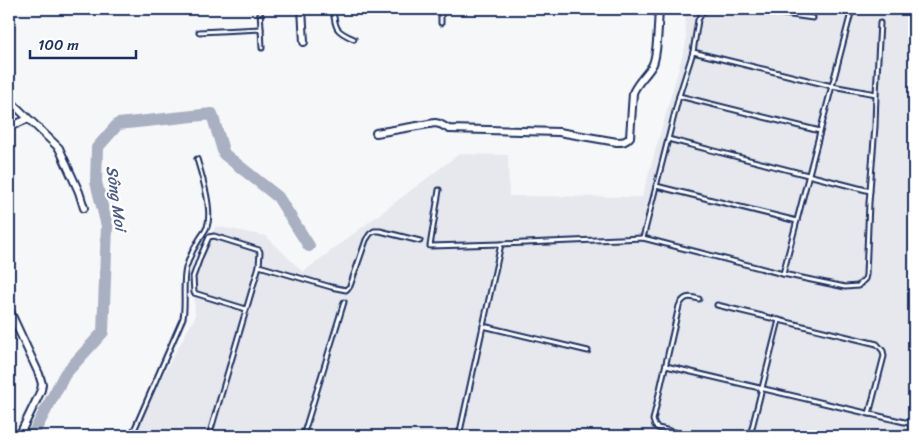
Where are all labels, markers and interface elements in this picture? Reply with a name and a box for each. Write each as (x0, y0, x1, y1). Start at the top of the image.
scale bar (30, 28, 136, 60)
text: 100 m (38, 32, 79, 58)
water label: Sông Moi (98, 164, 136, 236)

